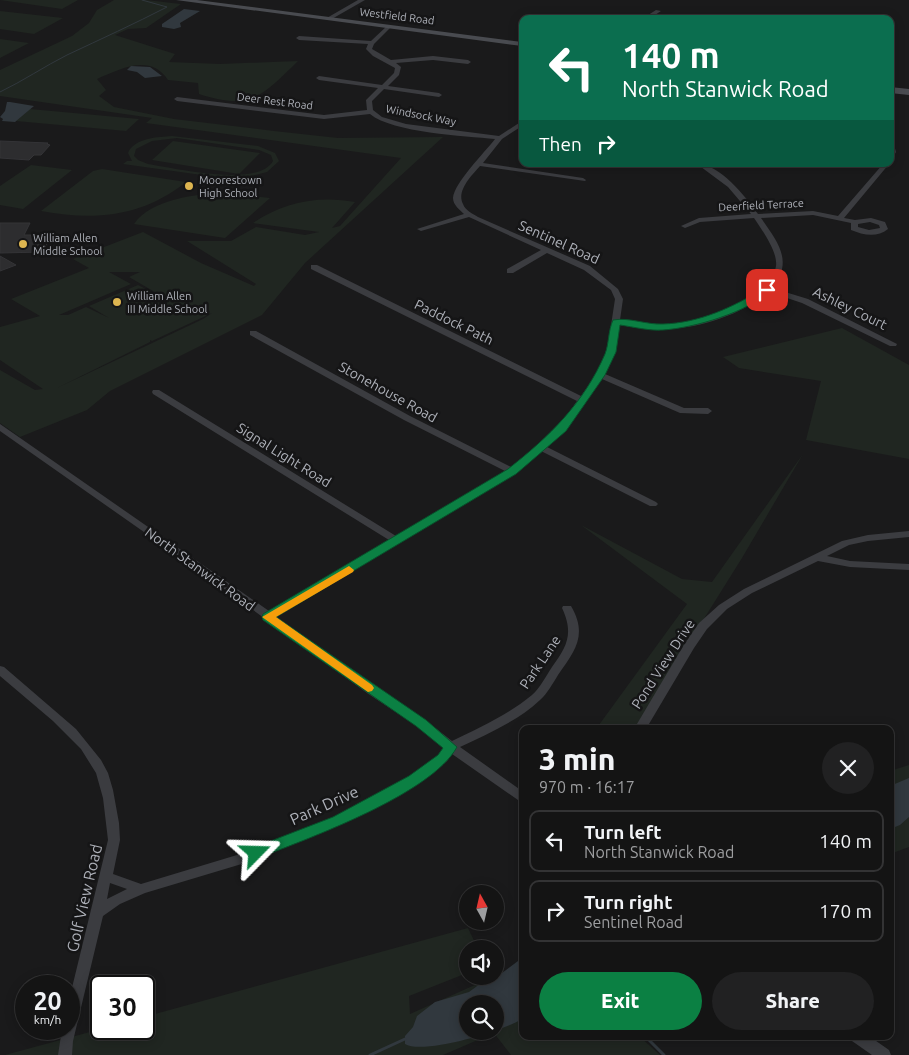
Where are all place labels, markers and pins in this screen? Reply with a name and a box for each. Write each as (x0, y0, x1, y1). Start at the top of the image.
place label: Moorestown High School (199, 174, 262, 199)
marker: Moorestown High School (183, 180, 195, 192)
place label: William Allen Middle School (33, 232, 103, 257)
marker: William Allen Middle School (17, 238, 29, 250)
pin (746, 269, 788, 311)
place label: William Allen III Middle School (127, 290, 208, 315)
marker: William Allen III Middle School (111, 296, 123, 308)

